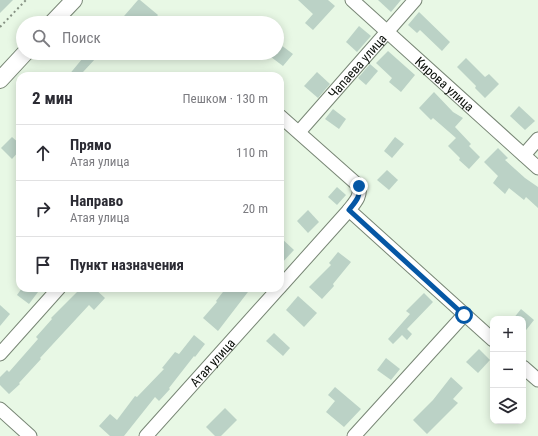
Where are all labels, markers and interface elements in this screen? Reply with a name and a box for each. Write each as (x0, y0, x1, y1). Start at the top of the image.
search box (16, 16, 284, 60)
icon: search (30, 27, 52, 49)
text: Поиск (62, 29, 101, 47)
street label: Чапаева улица (325, 31, 390, 101)
street label: Кирова улица (412, 54, 477, 115)
text: 2 мин (32, 88, 73, 108)
text: Пешком · 130 m (182, 91, 268, 106)
text: Прямо (70, 136, 111, 154)
icon: ahead (32, 142, 54, 164)
text: 110 m (236, 145, 268, 160)
text: Атая улица (70, 154, 130, 169)
route end (350, 177, 368, 195)
text: Направо (70, 192, 123, 210)
icon: right (32, 198, 54, 220)
text: 20 m (242, 201, 268, 216)
text: Атая улица (70, 210, 130, 225)
icon: arrive (32, 254, 54, 276)
text: Пункт назначения (70, 256, 184, 274)
route start (455, 306, 473, 324)
map controls (490, 316, 526, 424)
button: + (490, 316, 526, 352)
street label: Атая улица (187, 336, 238, 390)
button: − (490, 352, 526, 388)
button: layers (490, 388, 526, 424)

